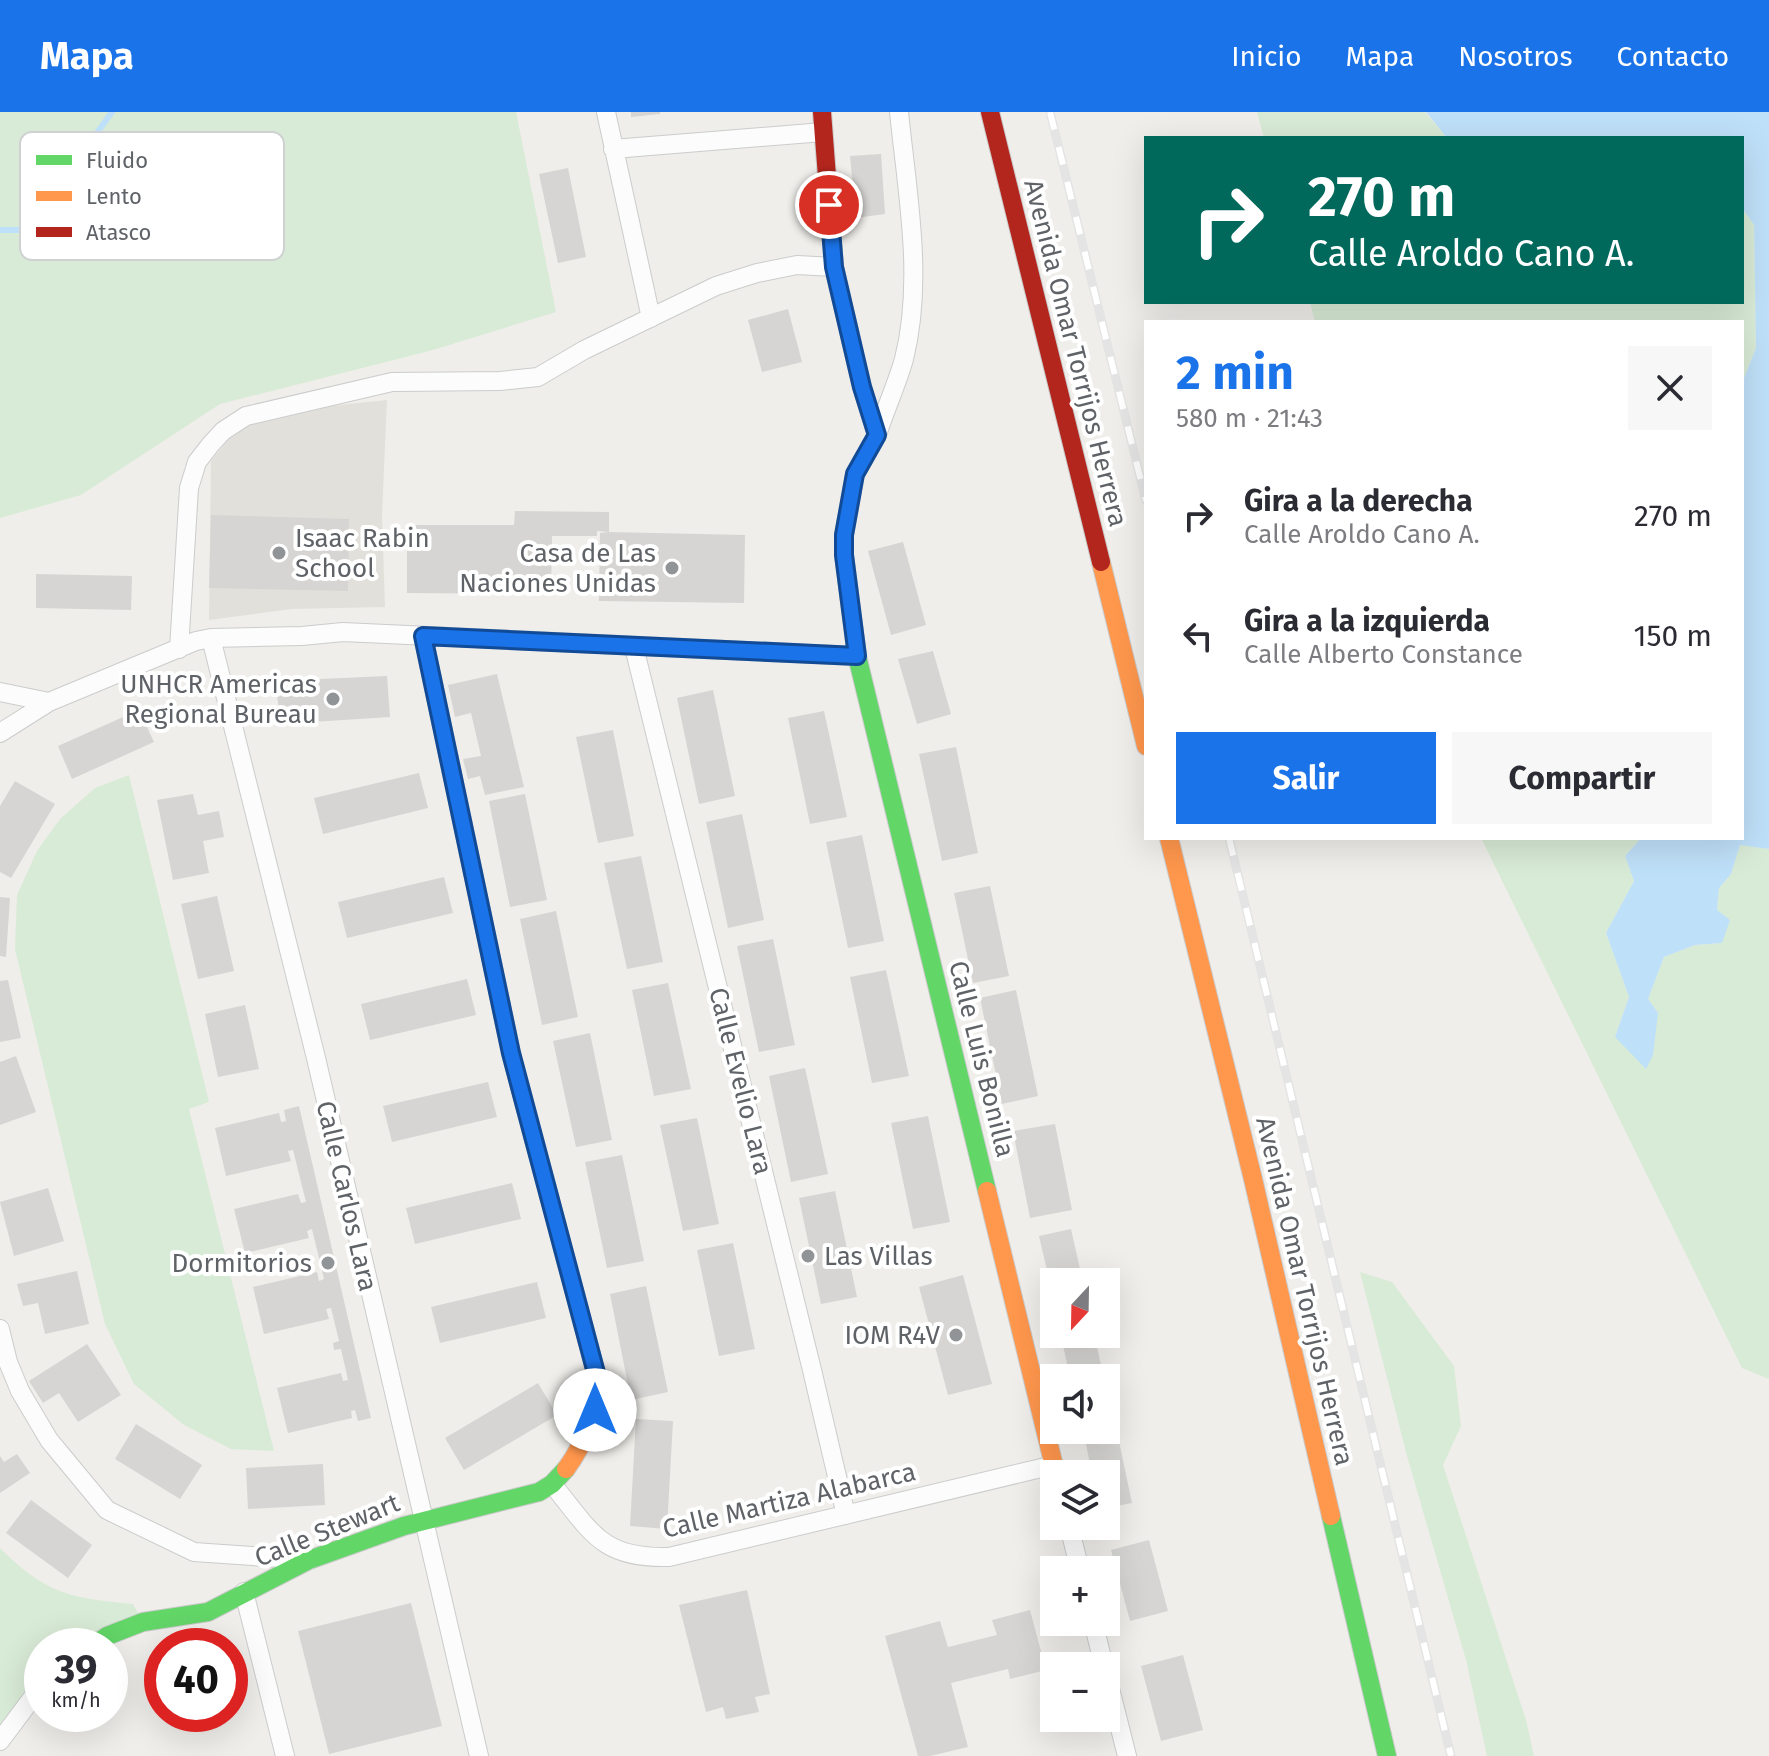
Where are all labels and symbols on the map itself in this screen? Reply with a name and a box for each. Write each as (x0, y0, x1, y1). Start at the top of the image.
legend (20, 132, 284, 260)
text: Fluido (86, 147, 148, 174)
pin (795, 171, 863, 239)
street label: Avenida Omar Torrijos Herrera (1017, 176, 1134, 530)
text: Lento (86, 183, 142, 210)
text: Atasco (86, 219, 151, 246)
place label: Isaac Rabin School (295, 523, 430, 584)
place label: Casa de Las Naciones Unidas (459, 538, 656, 599)
marker: Isaac Rabin School (270, 544, 288, 562)
marker: Casa de Las Naciones Unidas (663, 559, 681, 577)
place label: UNHCR Americas Regional Bureau (120, 669, 317, 730)
marker: UNHCR Americas Regional Bureau (324, 690, 342, 708)
street label: Calle Luis Bonilla (942, 958, 1021, 1160)
street label: Calle Evelio Lara (702, 984, 779, 1178)
street label: Calle Carlos Lara (310, 1098, 384, 1294)
street label: Avenida Omar Torrijos Herrera (1249, 1114, 1360, 1468)
place label: Las Villas (824, 1241, 933, 1272)
marker: Las Villas (799, 1247, 817, 1265)
place label: Dormitorios (172, 1248, 312, 1279)
marker: Dormitorios (319, 1254, 337, 1272)
north arrow (1040, 1268, 1120, 1348)
place label: IOM R4V (844, 1320, 941, 1351)
marker: IOM R4V (947, 1326, 965, 1344)
position arrow (553, 1368, 637, 1452)
street label: Calle Martiza Alabarca (659, 1456, 919, 1545)
street label: Calle Stewart (250, 1487, 405, 1574)
speed limit sign: 40 (144, 1628, 248, 1732)

